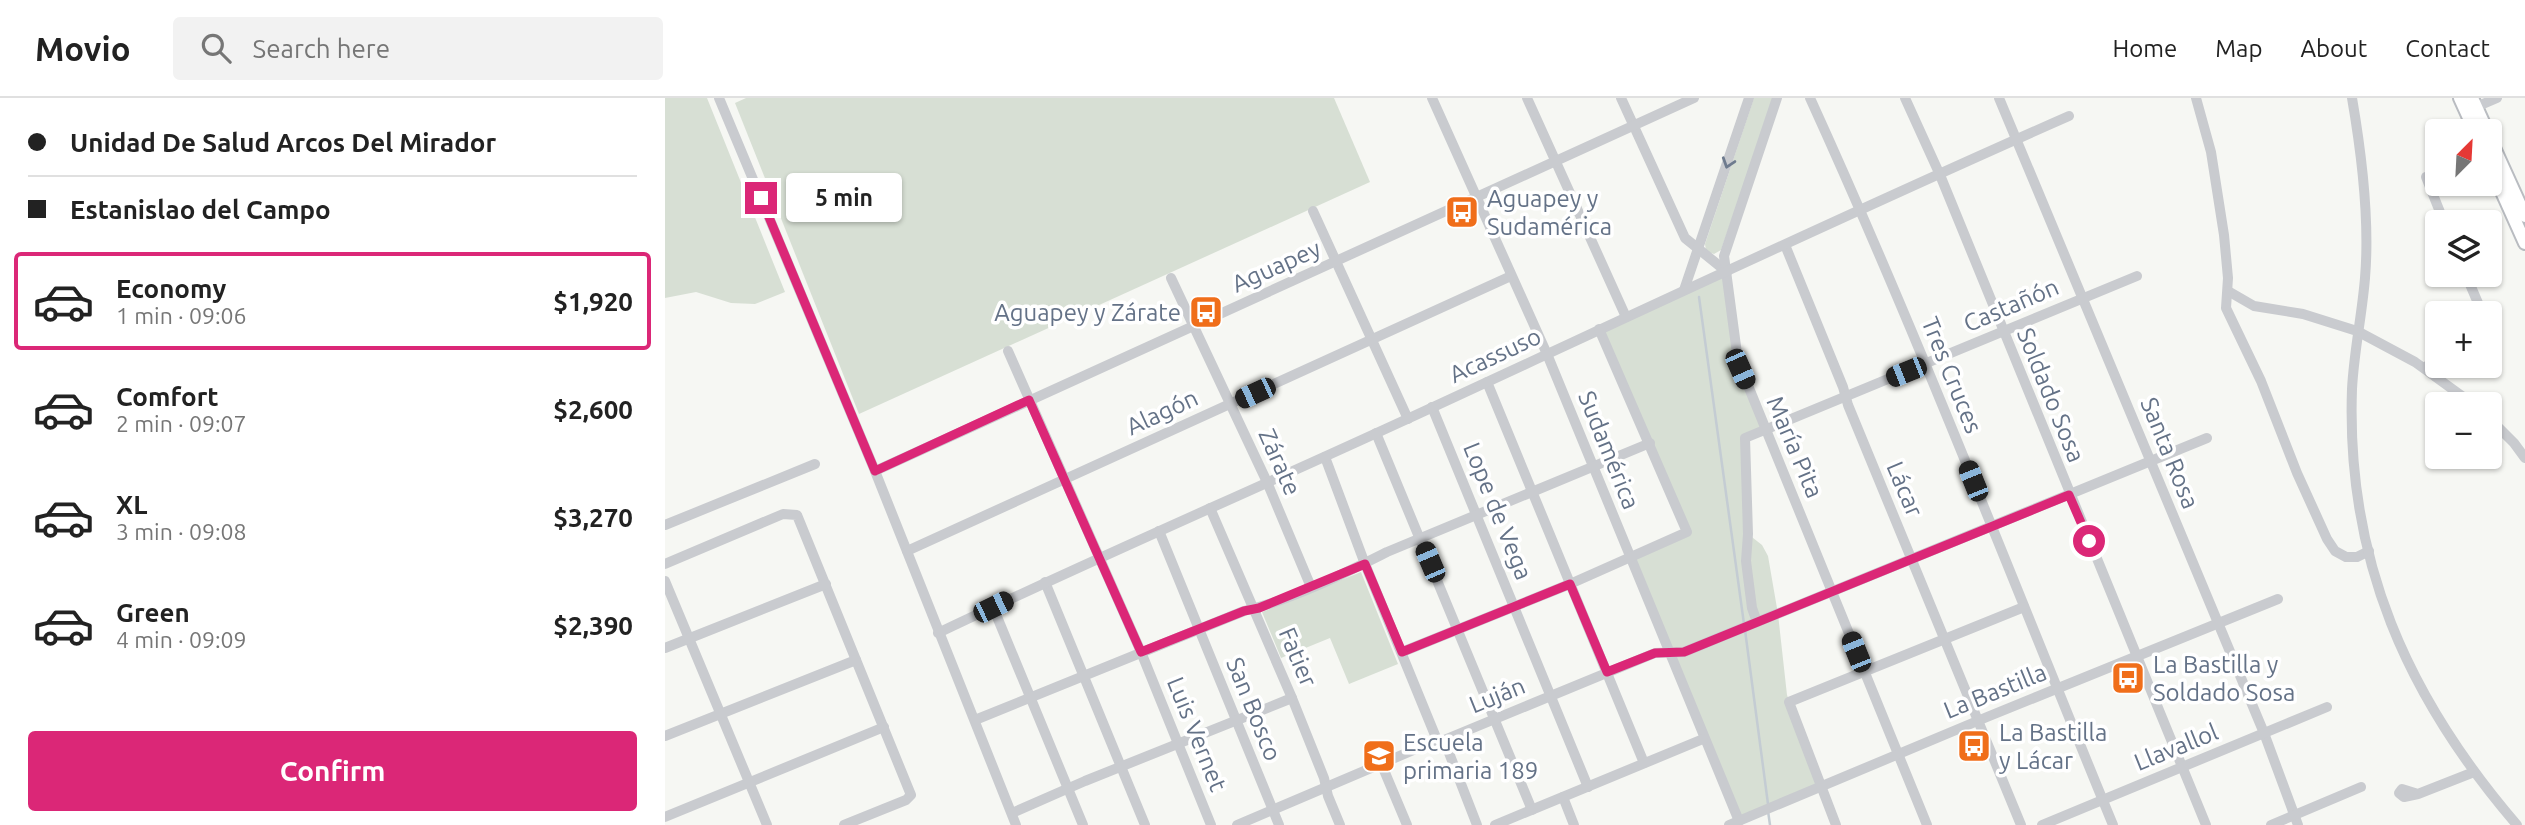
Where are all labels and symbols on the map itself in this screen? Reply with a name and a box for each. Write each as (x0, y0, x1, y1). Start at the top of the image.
north arrow (2425, 119, 2503, 196)
one-way arrow (1722, 156, 1736, 168)
callout: 5 min (785, 174, 901, 222)
route end (745, 182, 777, 214)
place label: Aguapey y Sudamérica (1487, 185, 1612, 240)
bus stop icon: Aguapey y Sudamérica (1443, 193, 1481, 231)
street label: Aguapey (1227, 234, 1325, 298)
street label: Castañón (1959, 273, 2063, 337)
bus stop icon: Aguapey y Zárate (1187, 293, 1225, 331)
place label: Aguapey y Zárate (994, 299, 1181, 326)
street label: Tres Cruces (1916, 313, 1988, 437)
street label: Acassuso (1445, 322, 1545, 388)
street label: Soldado Sosa (2012, 324, 2090, 466)
car (1722, 346, 1759, 392)
car (1883, 354, 1930, 390)
car (1232, 375, 1279, 411)
street label: Alagón (1122, 384, 1202, 440)
street label: Sudamérica (1573, 387, 1645, 513)
street label: María Pita (1762, 392, 1828, 502)
street label: Santa Rosa (2135, 393, 2205, 513)
street label: Zárate (1253, 425, 1307, 499)
street label: Lope de Vega (1458, 438, 1538, 584)
street label: Lácar (1881, 457, 1929, 521)
car (1956, 458, 1991, 504)
route start (2073, 525, 2105, 557)
car (1413, 539, 1448, 585)
car (970, 588, 1017, 626)
street label: Fatier (1274, 623, 1322, 691)
car (1839, 629, 1874, 675)
place label: La Bastilla y Soldado Sosa (2153, 651, 2295, 706)
street label: San Bosco (1221, 653, 1287, 765)
street label: La Bastilla (1940, 658, 2050, 724)
bus stop icon: La Bastilla y Soldado Sosa (2109, 659, 2147, 697)
street label: Luján (1465, 672, 1529, 718)
street label: Luis Vernet (1162, 673, 1232, 796)
street label: Llavallol (2130, 718, 2222, 776)
place label: La Bastilla y Lácar (1999, 719, 2107, 774)
bus stop icon: La Bastilla y Lácar (1955, 727, 1993, 765)
place label: Escuela primaria 189 (1403, 729, 1538, 784)
school or university icon: Escuela primaria 189 (1360, 737, 1398, 775)

